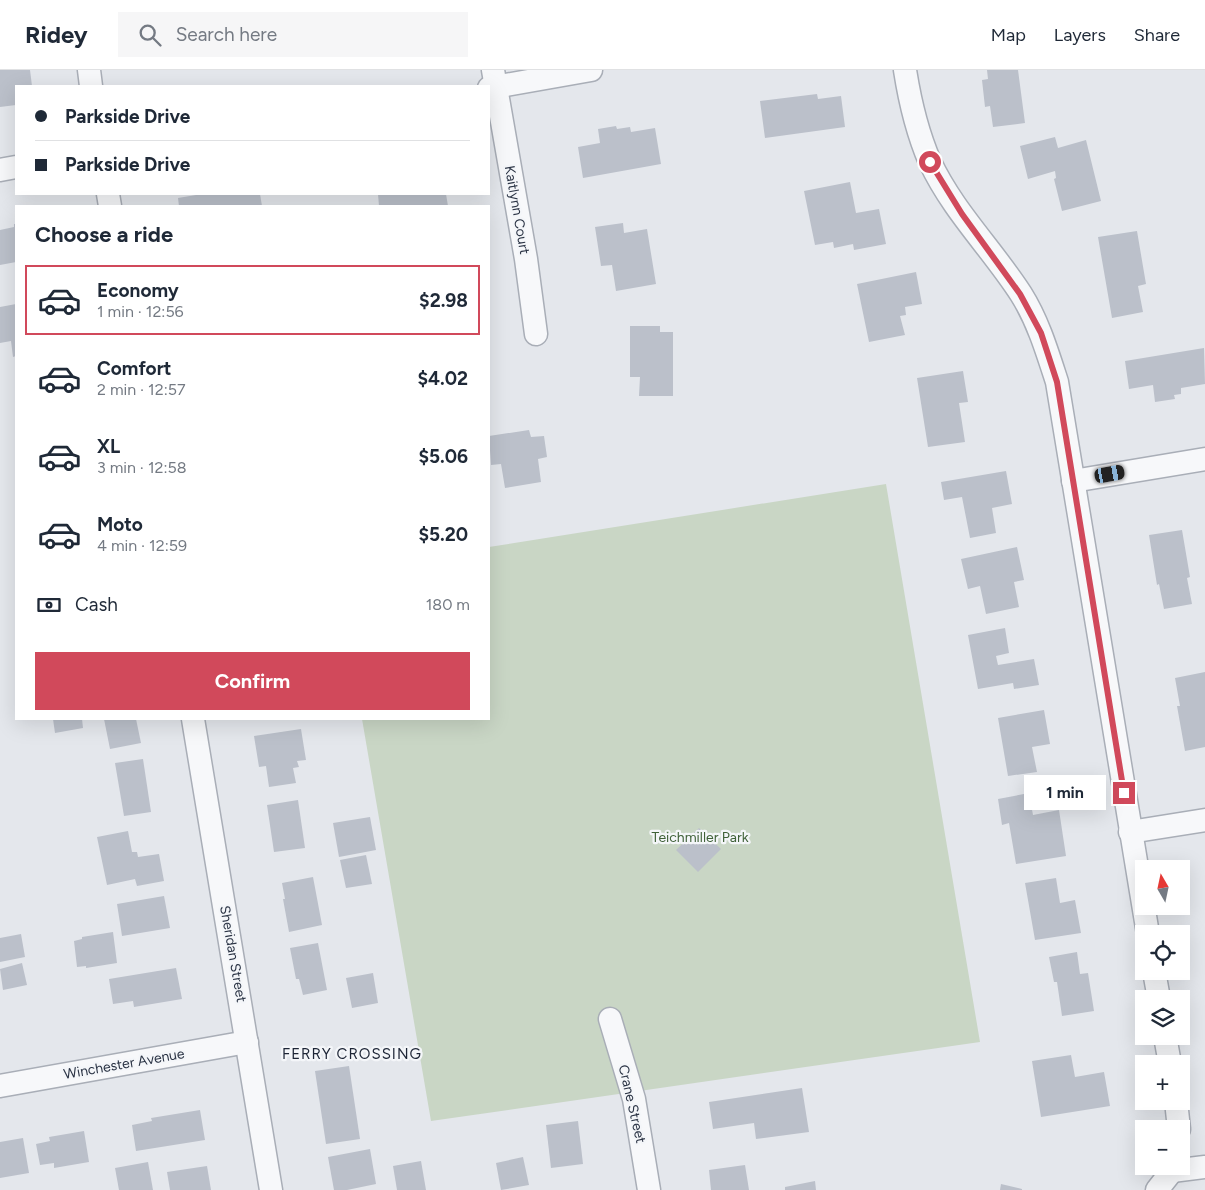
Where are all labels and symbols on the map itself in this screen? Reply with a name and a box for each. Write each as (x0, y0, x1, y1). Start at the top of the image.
route start (919, 151, 941, 173)
street label: Kaitlynn Court (501, 164, 533, 256)
car (1093, 464, 1126, 484)
callout: 1 min (1024, 776, 1106, 810)
route end (1113, 782, 1135, 804)
park label: Teichmiller Park (652, 829, 749, 846)
north arrow (1135, 860, 1190, 915)
street label: Sheridan Street (216, 904, 250, 1004)
street label: Winchester Avenue (62, 1045, 186, 1083)
district label: FERRY CROSSING (282, 1045, 422, 1063)
street label: Crane Street (615, 1063, 649, 1145)

